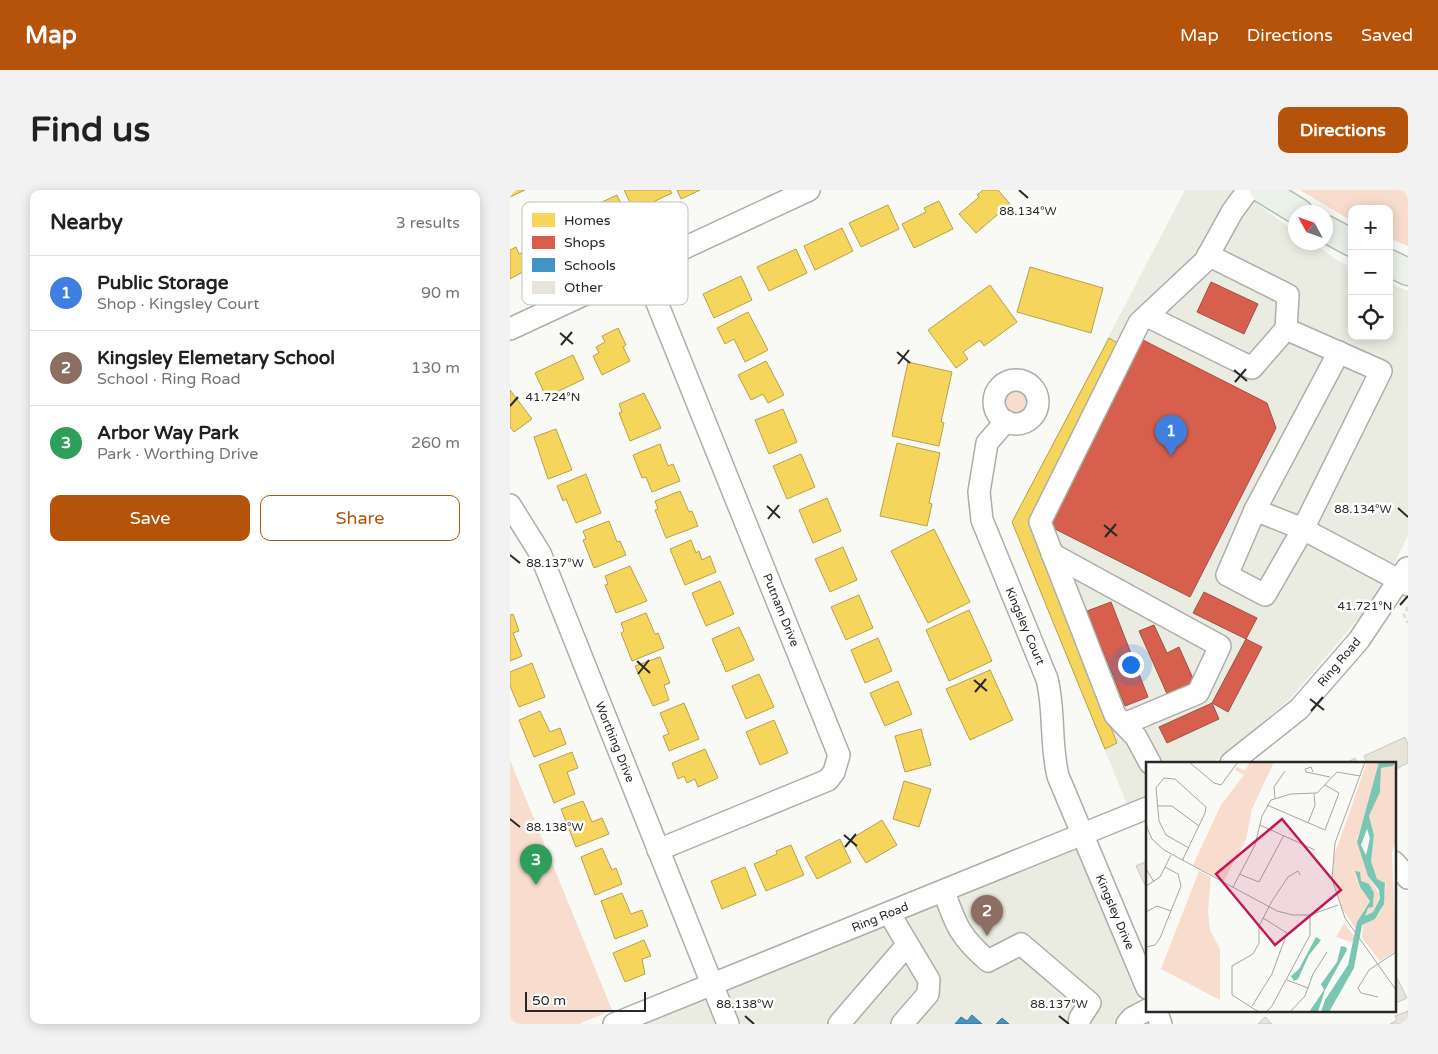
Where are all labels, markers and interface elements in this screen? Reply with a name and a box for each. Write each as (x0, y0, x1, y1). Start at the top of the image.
text: Map (25, 21, 77, 50)
text: Map (1180, 24, 1219, 46)
text: Directions (1247, 24, 1333, 46)
text: Saved (1361, 24, 1413, 46)
button: Directions (1278, 107, 1408, 153)
text: Find us (30, 109, 150, 151)
legend (522, 202, 688, 305)
text: 88.134°W (999, 204, 1057, 218)
north arrow (1288, 205, 1333, 250)
map controls (1348, 205, 1393, 340)
button: + (1348, 205, 1393, 250)
text: Nearby (50, 210, 123, 235)
text: Homes (564, 212, 611, 229)
text: 3 results (396, 213, 460, 233)
text: Shops (564, 234, 605, 251)
button: − (1348, 250, 1393, 295)
text: Schools (564, 257, 616, 274)
text: Public Storage (97, 272, 228, 294)
text: Other (564, 279, 603, 296)
text: 1 (61, 283, 71, 303)
text: 90 m (421, 283, 460, 303)
text: Shop · Kingsley Court (97, 294, 259, 314)
button: locate (1348, 295, 1393, 340)
text: Kingsley Elemetary School (97, 347, 335, 369)
text: 2 (61, 358, 71, 378)
text: 130 m (411, 358, 460, 378)
text: School · Ring Road (97, 369, 241, 389)
text: 41.724°N (526, 390, 580, 404)
pin: 1 (1155, 415, 1187, 456)
text: Arbor Way Park (97, 422, 239, 444)
text: 3 (61, 433, 71, 453)
text: 260 m (411, 433, 460, 453)
text: Park · Worthing Drive (97, 444, 258, 464)
button: Save (50, 495, 250, 541)
button: Share (260, 495, 460, 541)
text: 88.134°W (1334, 502, 1392, 516)
text: 88.137°W (526, 556, 584, 570)
street label: Putnam Drive (760, 571, 802, 649)
street label: Kingsley Court (1002, 585, 1048, 667)
text: 41.721°N (1338, 599, 1392, 613)
street label: Ring Road (1314, 635, 1364, 689)
your location (1118, 652, 1144, 678)
street label: Worthing Drive (592, 700, 638, 785)
inset map (1146, 762, 1396, 1012)
text: 88.138°W (526, 820, 584, 834)
pin: 3 (520, 844, 552, 885)
street label: Kingsley Drive (1093, 872, 1137, 952)
pin: 2 (971, 895, 1003, 936)
street label: Ring Road (850, 899, 910, 935)
scale bar (525, 989, 646, 1012)
text: 50 m (532, 992, 566, 1009)
text: 88.138°W (716, 997, 774, 1011)
text: 88.137°W (1030, 997, 1088, 1011)

